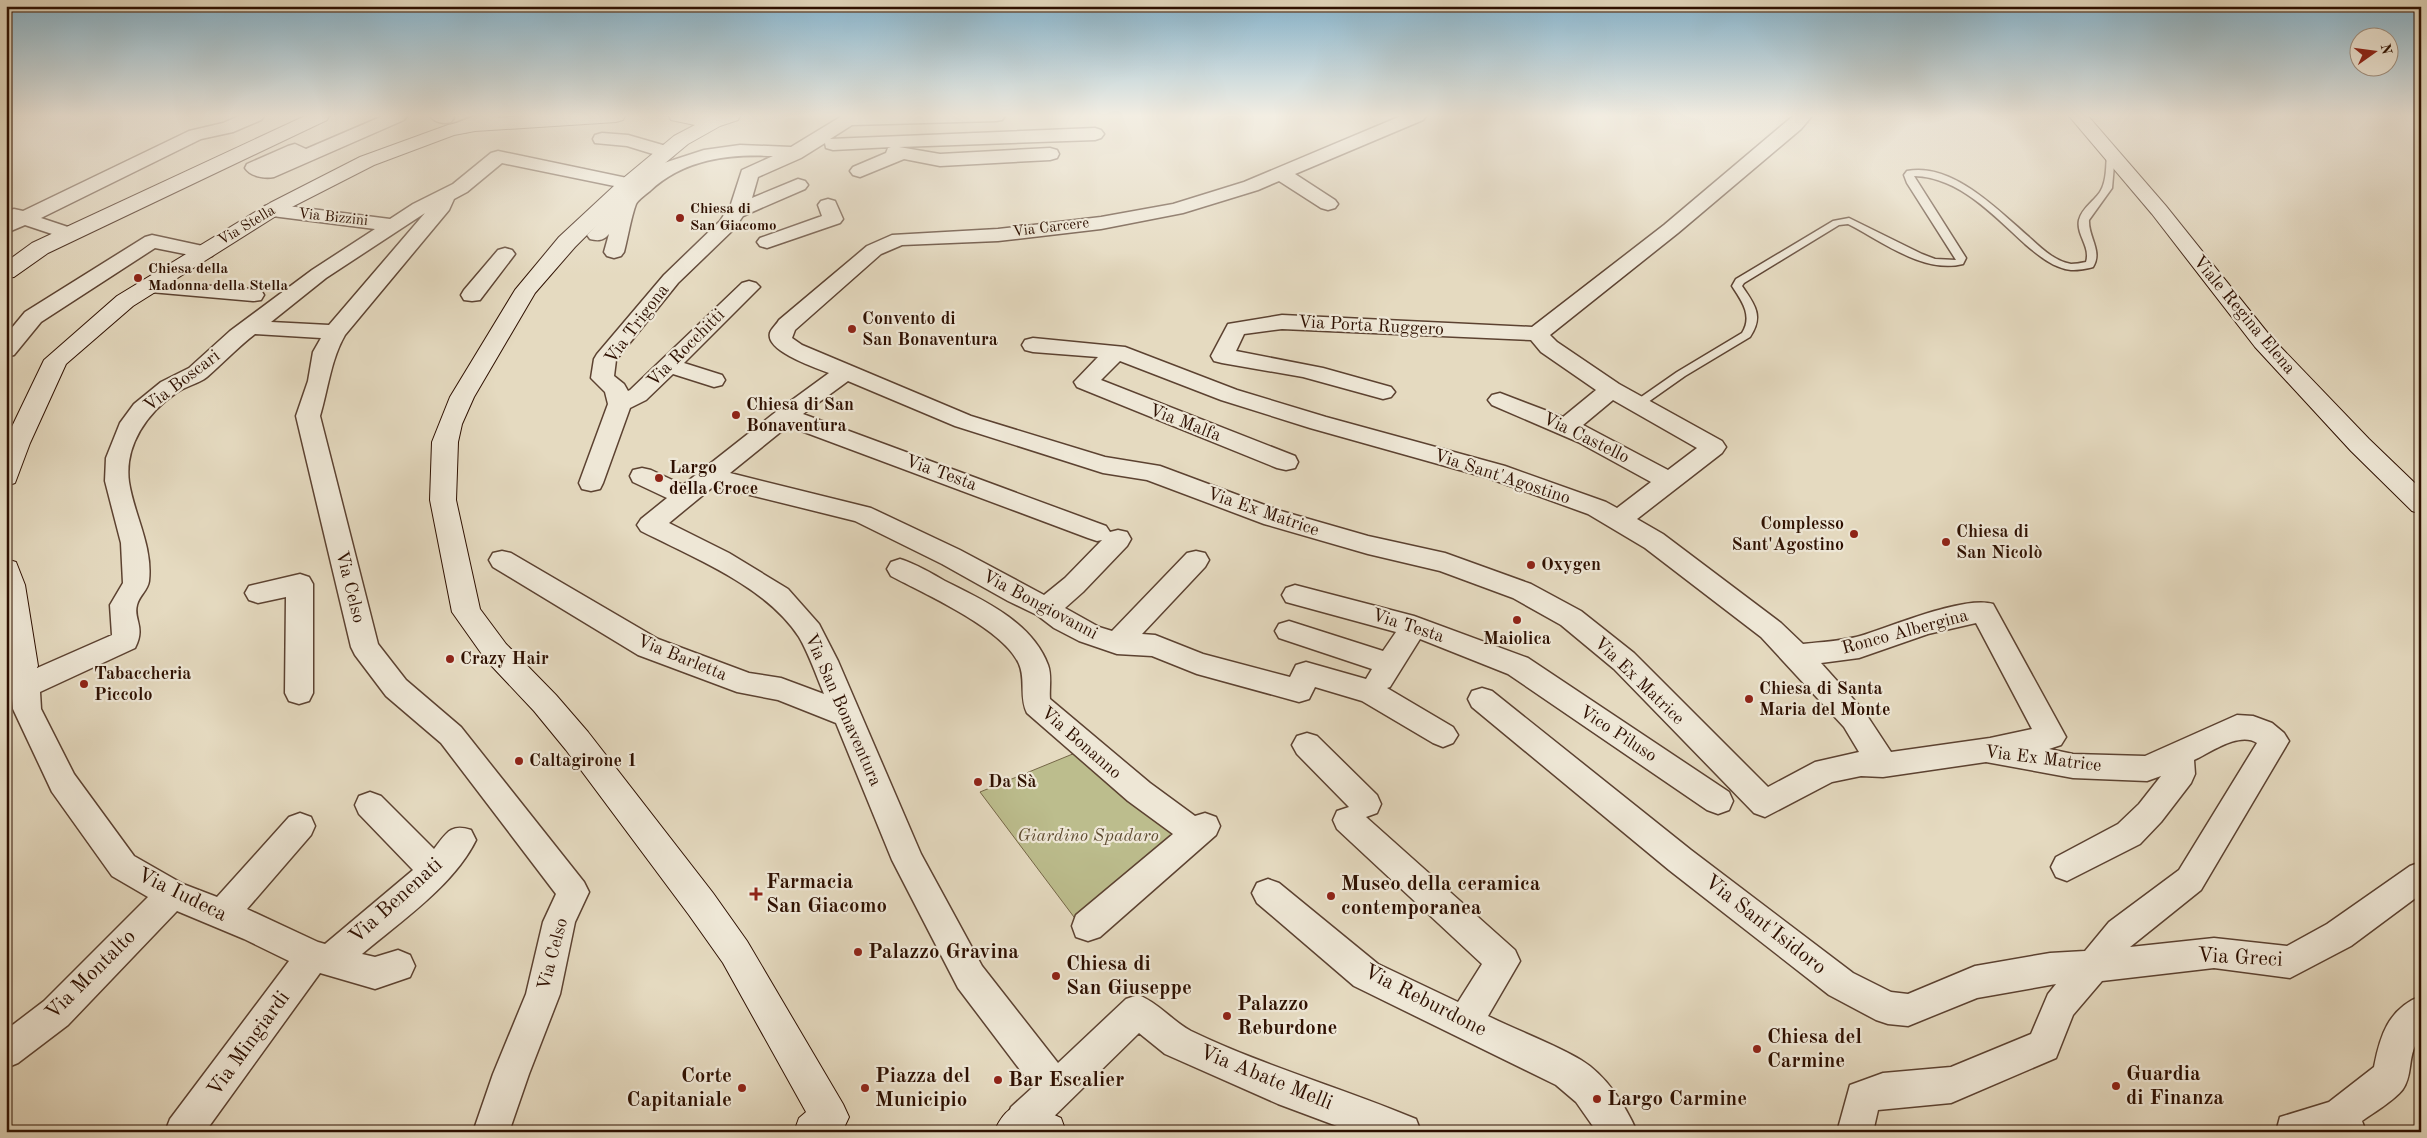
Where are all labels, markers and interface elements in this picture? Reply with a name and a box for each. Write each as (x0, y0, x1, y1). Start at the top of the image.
north arrow (2350, 28, 2400, 78)
text: N (2378, 42, 2394, 56)
place label: Chiesa di San Giacomo (690, 202, 776, 234)
street label: Via Stella (216, 203, 279, 249)
street label: Via Bizzini (297, 207, 369, 229)
marker: Chiesa di San Giacomo (674, 212, 686, 224)
street label: Via Carcere (1012, 216, 1090, 240)
street label: Viale Regina Elena (2189, 252, 2299, 378)
place label: Chiesa della Madonna della Stella (148, 262, 288, 294)
marker: Chiesa della Madonna della Stella (132, 272, 144, 284)
street label: Via Trigona (601, 281, 673, 367)
street label: Via Rocchitti (644, 306, 728, 390)
place label: Convento di San Bonaventura (862, 310, 998, 349)
street label: Via Porta Ruggero (1297, 313, 1445, 339)
marker: Convento di San Bonaventura (846, 323, 858, 335)
street label: Via Boscari (141, 347, 223, 415)
place label: Chiesa di San Bonaventura (746, 396, 854, 435)
street label: Via Malfa (1146, 401, 1224, 445)
marker: Chiesa di San Bonaventura (730, 409, 742, 421)
street label: Via Castello (1540, 409, 1632, 467)
street label: Via Sant'Agostino (1432, 446, 1573, 508)
street label: Via Testa (903, 452, 979, 494)
place label: Largo della Croce (669, 459, 758, 498)
marker: Largo della Croce (653, 472, 665, 484)
street label: Via Ex Matrice (1205, 484, 1321, 540)
place label: Complesso Sant'Agostino (1732, 515, 1844, 554)
place label: Chiesa di San Nicolò (1956, 523, 2043, 562)
marker: Complesso Sant'Agostino (1848, 528, 1860, 540)
marker: Chiesa di San Nicolò (1940, 536, 1952, 548)
street label: Via Celso (332, 549, 368, 625)
place label: Oxygen (1541, 556, 1601, 574)
marker: Oxygen (1525, 559, 1537, 571)
street label: Via Bongiovanni (979, 567, 1101, 643)
street label: Via Testa (1370, 606, 1446, 646)
street label: Ronco Albergina (1840, 606, 1970, 658)
marker: Maiolica (1511, 614, 1523, 626)
place label: Maiolica (1483, 630, 1551, 648)
street label: Via San Bonaventura (801, 631, 885, 789)
street label: Via Barletta (634, 632, 730, 684)
street label: Via Ex Matrice (1591, 634, 1687, 728)
place label: Crazy Hair (460, 650, 549, 668)
marker: Crazy Hair (444, 653, 456, 665)
place label: Tabaccheria Piccolo (94, 665, 191, 704)
marker: Tabaccheria Piccolo (78, 678, 90, 690)
place label: Chiesa di Santa Maria del Monte (1759, 680, 1890, 719)
marker: Chiesa di Santa Maria del Monte (1743, 693, 1755, 705)
street label: Vico Piluso (1576, 702, 1660, 766)
street label: Via Bonanno (1037, 703, 1125, 783)
street label: Via Ex Matrice (1984, 743, 2102, 775)
place label: Caltagirone 1 (529, 752, 637, 770)
marker: Caltagirone 1 (513, 755, 525, 767)
place label: Da Sà (988, 773, 1037, 791)
marker: Da Sà (972, 776, 984, 788)
park label: Giardino Spadaro (1017, 827, 1159, 845)
street label: Via Benenati (345, 854, 447, 948)
street label: Via Iudeca (134, 864, 230, 926)
street label: Via Sant'Isidoro (1700, 871, 1830, 979)
place label: Farmacia San Giacomo (766, 872, 887, 917)
place label: Museo della ceramica contemporanea (1341, 874, 1541, 919)
marker: Farmacia San Giacomo (750, 888, 762, 900)
marker: Museo della ceramica contemporanea (1325, 890, 1337, 902)
street label: Via Celso (535, 916, 571, 992)
street label: Via Montalto (42, 926, 140, 1024)
place label: Palazzo Gravina (868, 942, 1019, 963)
street label: Via Greci (2197, 945, 2283, 971)
marker: Palazzo Gravina (852, 946, 864, 958)
place label: Chiesa di San Giuseppe (1066, 954, 1192, 999)
street label: Via Reburdone (1360, 961, 1490, 1041)
marker: Chiesa di San Giuseppe (1050, 970, 1062, 982)
street label: Via Mingiardi (204, 987, 294, 1101)
place label: Palazzo Reburdone (1237, 994, 1337, 1039)
marker: Palazzo Reburdone (1221, 1010, 1233, 1022)
place label: Chiesa del Carmine (1767, 1027, 1862, 1072)
street label: Via Abate Melli (1196, 1042, 1336, 1114)
marker: Chiesa del Carmine (1751, 1043, 1763, 1055)
place label: Guardia di Finanza (2126, 1064, 2224, 1109)
place label: Corte Capitaniale (627, 1066, 732, 1111)
place label: Piazza del Municipio (875, 1066, 970, 1111)
place label: Bar Escalier (1008, 1070, 1124, 1091)
marker: Bar Escalier (992, 1074, 1004, 1086)
marker: Guardia di Finanza (2110, 1080, 2122, 1092)
marker: Corte Capitaniale (736, 1082, 748, 1094)
marker: Piazza del Municipio (859, 1082, 871, 1094)
place label: Largo Carmine (1607, 1089, 1747, 1110)
marker: Largo Carmine (1591, 1093, 1603, 1105)

